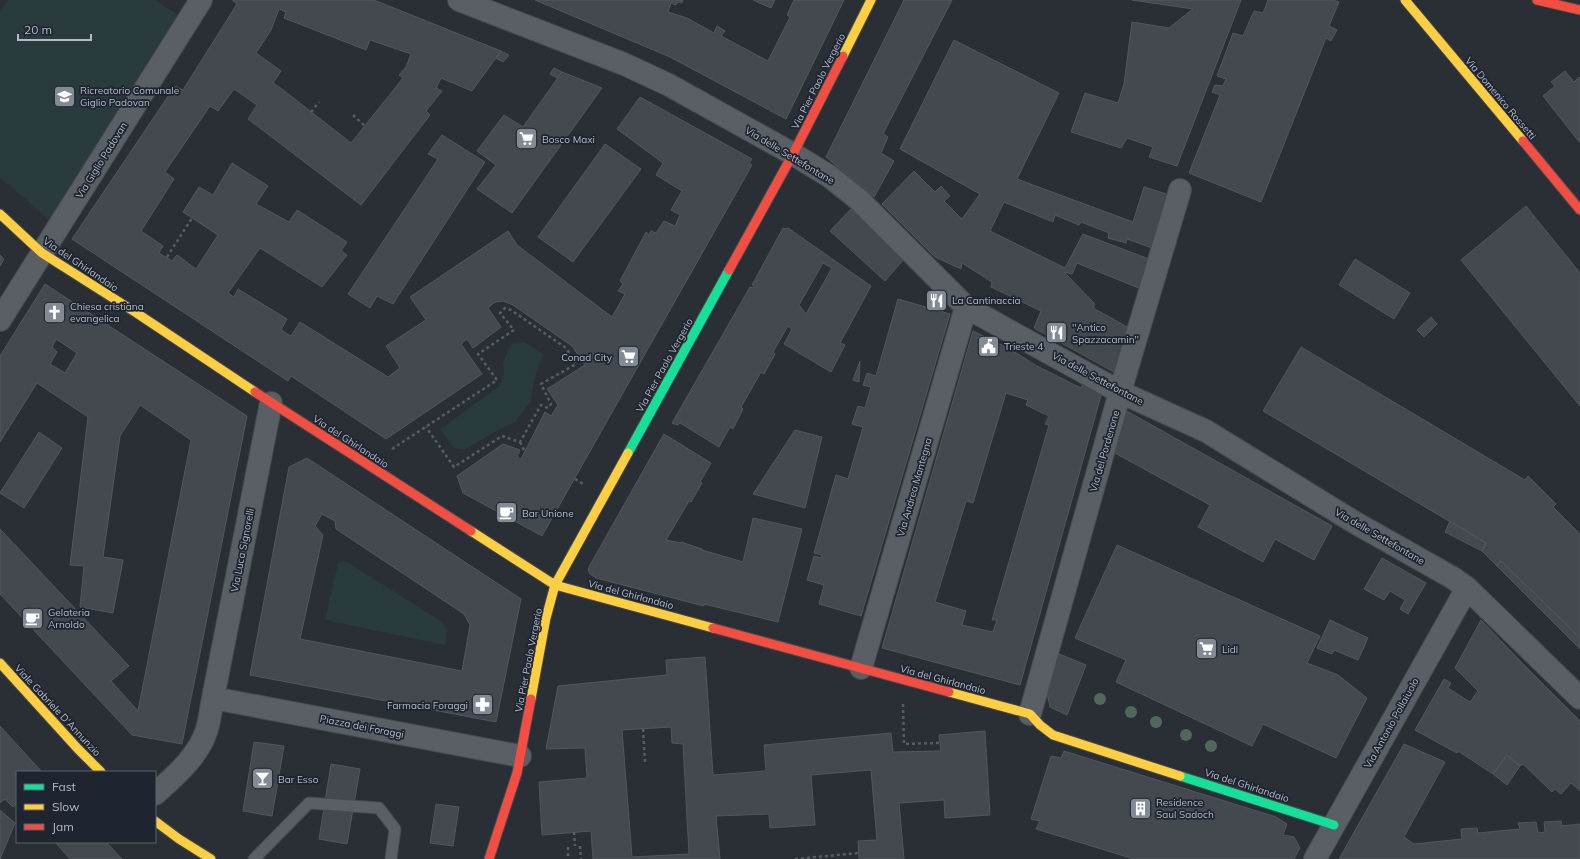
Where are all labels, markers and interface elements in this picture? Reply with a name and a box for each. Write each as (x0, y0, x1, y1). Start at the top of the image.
scale bar (18, 16, 91, 42)
text: 20 m (24, 22, 52, 37)
street label: Via Pier Paolo Vergerio (789, 31, 848, 131)
street label: Via Domenico Rossetti (1462, 54, 1539, 142)
school or university icon: Ricreatorio Comunale Giglio Padovan (51, 83, 77, 109)
place label: Ricreatorio Comunale Giglio Padovan (80, 84, 179, 109)
street label: Via Giglio Padovan (73, 119, 130, 201)
street label: Via delle Settefontane (743, 124, 837, 187)
supermarket icon: Bosco Maxi (513, 126, 539, 152)
place label: Bosco Maxi (542, 133, 595, 146)
street label: Via del Ghirlandaio (41, 234, 121, 295)
restaurant icon: La Cantinaccia (924, 287, 950, 313)
place label: La Cantinaccia (952, 294, 1021, 307)
church icon: Chiesa cristiana evangelica (42, 299, 68, 325)
place label: Chiesa cristiana evangelica (70, 300, 144, 325)
street label: Via Pier Paolo Vergerio (633, 316, 696, 415)
restaurant icon: ''Antico Spazzacamin'' (1043, 320, 1069, 346)
place label: ''Antico Spazzacamin'' (1072, 321, 1139, 346)
public building icon: Trieste 4 (975, 333, 1001, 359)
place label: Trieste 4 (1004, 340, 1043, 353)
supermarket icon: Conad City (615, 344, 641, 370)
street label: Via delle Settefontane (1050, 349, 1146, 408)
place label: Conad City (561, 351, 613, 364)
street label: Via del Pordenone (1087, 409, 1122, 493)
street label: Via del Ghirlandaio (310, 412, 391, 471)
street label: Via Andrea Mantegna (894, 436, 935, 538)
cafe icon: Bar Unione (494, 500, 520, 526)
street label: Via delle Settefontane (1332, 505, 1427, 567)
street label: Via Luca Signorelli (228, 507, 257, 593)
place label: Bar Unione (522, 507, 574, 520)
street label: Via del Ghirlandaio (587, 577, 675, 612)
cafe icon: Gelateria Arnoldo (19, 605, 45, 631)
place label: Gelateria Arnoldo (48, 606, 90, 631)
street label: Via Pier Paolo Vergerio (512, 607, 545, 713)
supermarket icon: Lidl (1194, 636, 1220, 662)
place label: Lidl (1222, 643, 1238, 656)
street label: Viale Gabriele D'Annunzio (12, 662, 104, 759)
street label: Via del Ghirlandaio (899, 662, 987, 697)
street label: Via Antonio Pollaiuolo (1361, 675, 1422, 771)
pharmacy icon: Farmacia Foraggi (470, 692, 496, 718)
place label: Farmacia Foraggi (387, 699, 468, 712)
street label: Piazza dei Foraggi (319, 712, 405, 741)
bar icon: Bar Esso (250, 766, 276, 792)
street label: Via del Ghirlandaio (1203, 766, 1291, 805)
legend (16, 771, 156, 843)
place label: Bar Esso (278, 773, 319, 786)
text: Fast (52, 779, 76, 794)
building icon: Residence Saul Sadoch (1128, 795, 1154, 821)
place label: Residence Saul Sadoch (1156, 796, 1214, 821)
text: Slow (52, 799, 80, 814)
text: Jam (52, 819, 74, 834)

